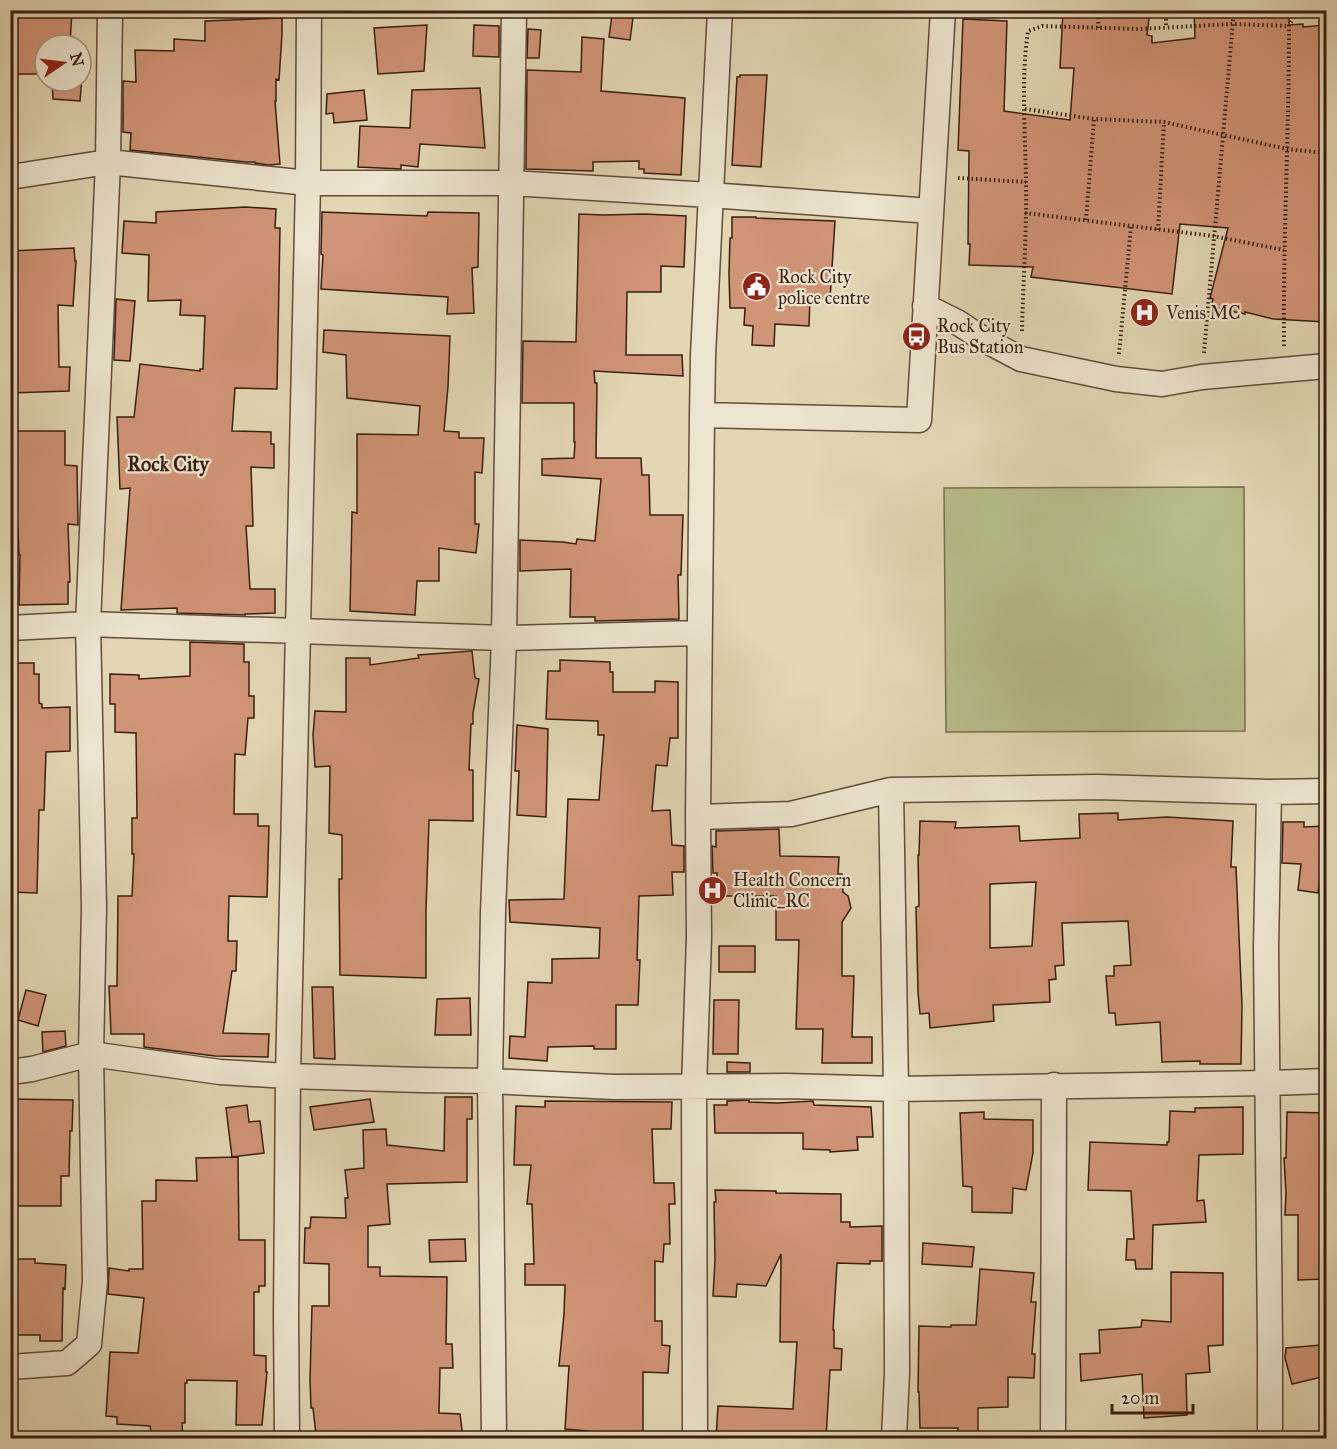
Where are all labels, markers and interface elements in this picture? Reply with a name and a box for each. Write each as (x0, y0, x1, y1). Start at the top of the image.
north arrow (33, 33, 93, 93)
text: N (66, 51, 88, 69)
place label: Rock City police centre (777, 266, 870, 309)
public building icon: Rock City police centre (741, 271, 773, 303)
hospital icon: Venis MC (1129, 297, 1161, 329)
place label: Venis MC (1165, 302, 1241, 324)
place label: Rock City Bus Station (937, 315, 1024, 358)
bus stop icon: Rock City Bus Station (900, 320, 932, 352)
district label: Rock City (127, 452, 210, 477)
place label: Health Concern Clinic_RC (733, 869, 852, 912)
hospital icon: Health Concern Clinic_RC (696, 874, 728, 906)
scale bar (1112, 1377, 1193, 1415)
text: 20 m (1121, 1387, 1159, 1409)

